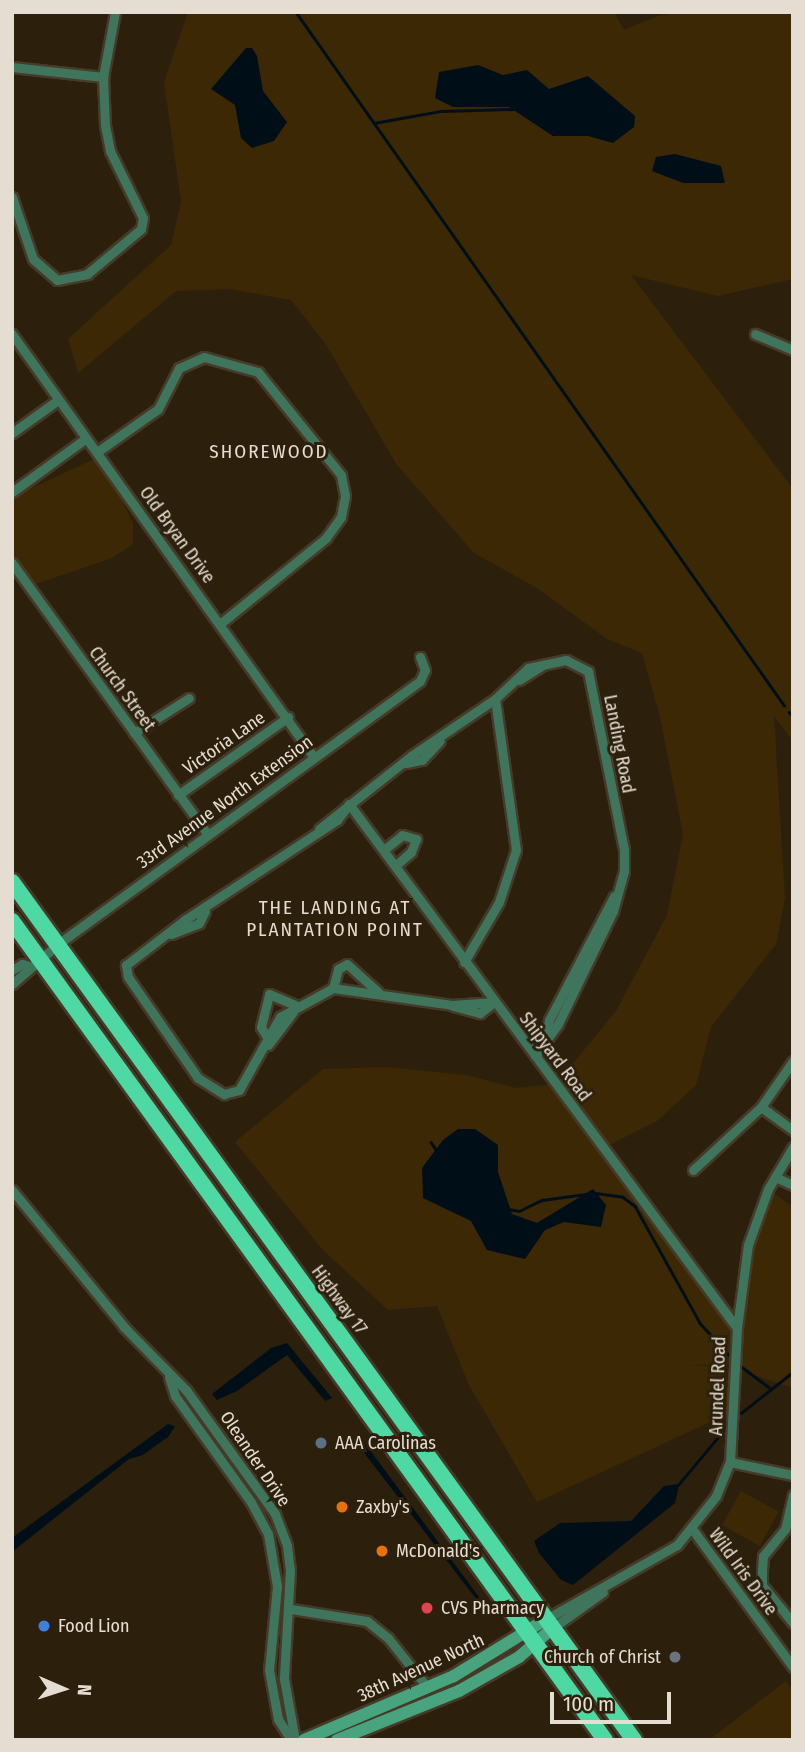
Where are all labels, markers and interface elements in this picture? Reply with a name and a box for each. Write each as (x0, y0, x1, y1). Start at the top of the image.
district label: SHOREWOOD (210, 441, 328, 463)
street label: Old Bryan Drive (135, 482, 219, 588)
street label: Church Street (84, 642, 160, 736)
street label: Landing Road (599, 693, 639, 795)
street label: Victoria Lane (179, 707, 269, 779)
street label: 33rd Avenue North Extension (133, 731, 317, 873)
district label: THE LANDING AT PLANTATION POINT (248, 897, 422, 941)
street label: Shipyard Road (514, 1008, 596, 1106)
street label: Highway 17 (307, 1261, 371, 1339)
street label: Arundel Road (705, 1336, 731, 1436)
street label: Oleander Drive (215, 1407, 295, 1511)
place label: AAA Carolinas (335, 1432, 436, 1454)
marker: AAA Carolinas (313, 1435, 329, 1451)
place label: Zaxby's (356, 1496, 410, 1518)
marker: Zaxby's (334, 1499, 350, 1515)
street label: Wild Iris Drive (704, 1524, 782, 1620)
place label: McDonald's (396, 1540, 480, 1562)
marker: McDonald's (374, 1543, 390, 1559)
place label: CVS Pharmacy (441, 1597, 544, 1619)
marker: CVS Pharmacy (419, 1600, 435, 1616)
place label: Food Lion (58, 1615, 130, 1637)
marker: Food Lion (36, 1618, 52, 1634)
street label: 38th Avenue North (354, 1629, 488, 1707)
place label: Church of Christ (544, 1646, 661, 1668)
marker: Church of Christ (667, 1649, 683, 1665)
north arrow (28, 1654, 98, 1724)
scale bar (553, 1678, 674, 1722)
text: N (73, 1684, 96, 1696)
text: 100 m (563, 1691, 614, 1717)

